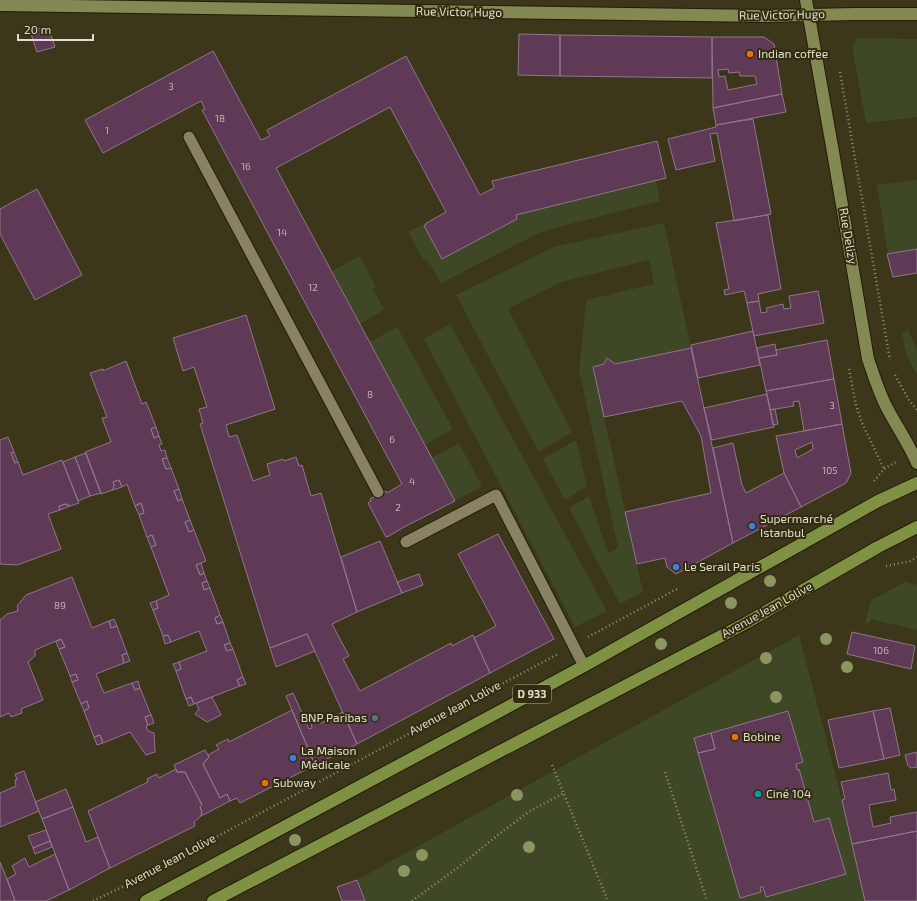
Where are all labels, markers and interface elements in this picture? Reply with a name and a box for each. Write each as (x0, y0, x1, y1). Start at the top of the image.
street label: Rue Victor Hugo (416, 3, 502, 19)
street label: Rue Victor Hugo (739, 6, 825, 22)
scale bar (18, 16, 93, 42)
text: 20 m (24, 22, 51, 36)
place label: Indian coffee (758, 46, 828, 60)
marker: Indian coffee (745, 49, 755, 59)
house number: 3 (168, 80, 174, 92)
house number: 18 (215, 112, 225, 124)
house number: 1 (105, 124, 109, 136)
house number: 16 (241, 160, 251, 172)
street label: Rue Delizy (837, 207, 861, 266)
house number: 14 (277, 226, 287, 238)
house number: 12 (308, 281, 318, 293)
house number: 8 (367, 388, 373, 400)
house number: 3 (829, 399, 835, 411)
house number: 6 (389, 433, 395, 445)
house number: 105 (822, 464, 838, 476)
house number: 4 (409, 475, 415, 487)
house number: 2 (395, 501, 401, 513)
place label: Supermarché Istanbul (760, 511, 833, 539)
marker: Supermarché Istanbul (747, 521, 757, 531)
place label: Le Serail Paris (684, 559, 760, 573)
marker: Le Serail Paris (671, 562, 681, 572)
street label: Avenue Jean Lolive (719, 578, 814, 640)
house number: 89 (54, 599, 66, 611)
house number: 106 (873, 644, 889, 656)
street label: Avenue Jean Lolive (406, 677, 503, 737)
road number: D 933 (513, 685, 551, 703)
place label: BNP Paribas (301, 710, 367, 724)
marker: BNP Paribas (370, 713, 380, 723)
place label: Bobine (743, 729, 781, 743)
marker: Bobine (730, 732, 740, 742)
place label: La Maison Médicale (301, 743, 356, 771)
marker: La Maison Médicale (288, 753, 298, 763)
place label: Subway (273, 775, 317, 789)
marker: Subway (260, 778, 270, 788)
place label: Ciné 104 (766, 786, 811, 800)
marker: Ciné 104 (753, 789, 763, 799)
street label: Avenue Jean Lolive (121, 830, 218, 890)

